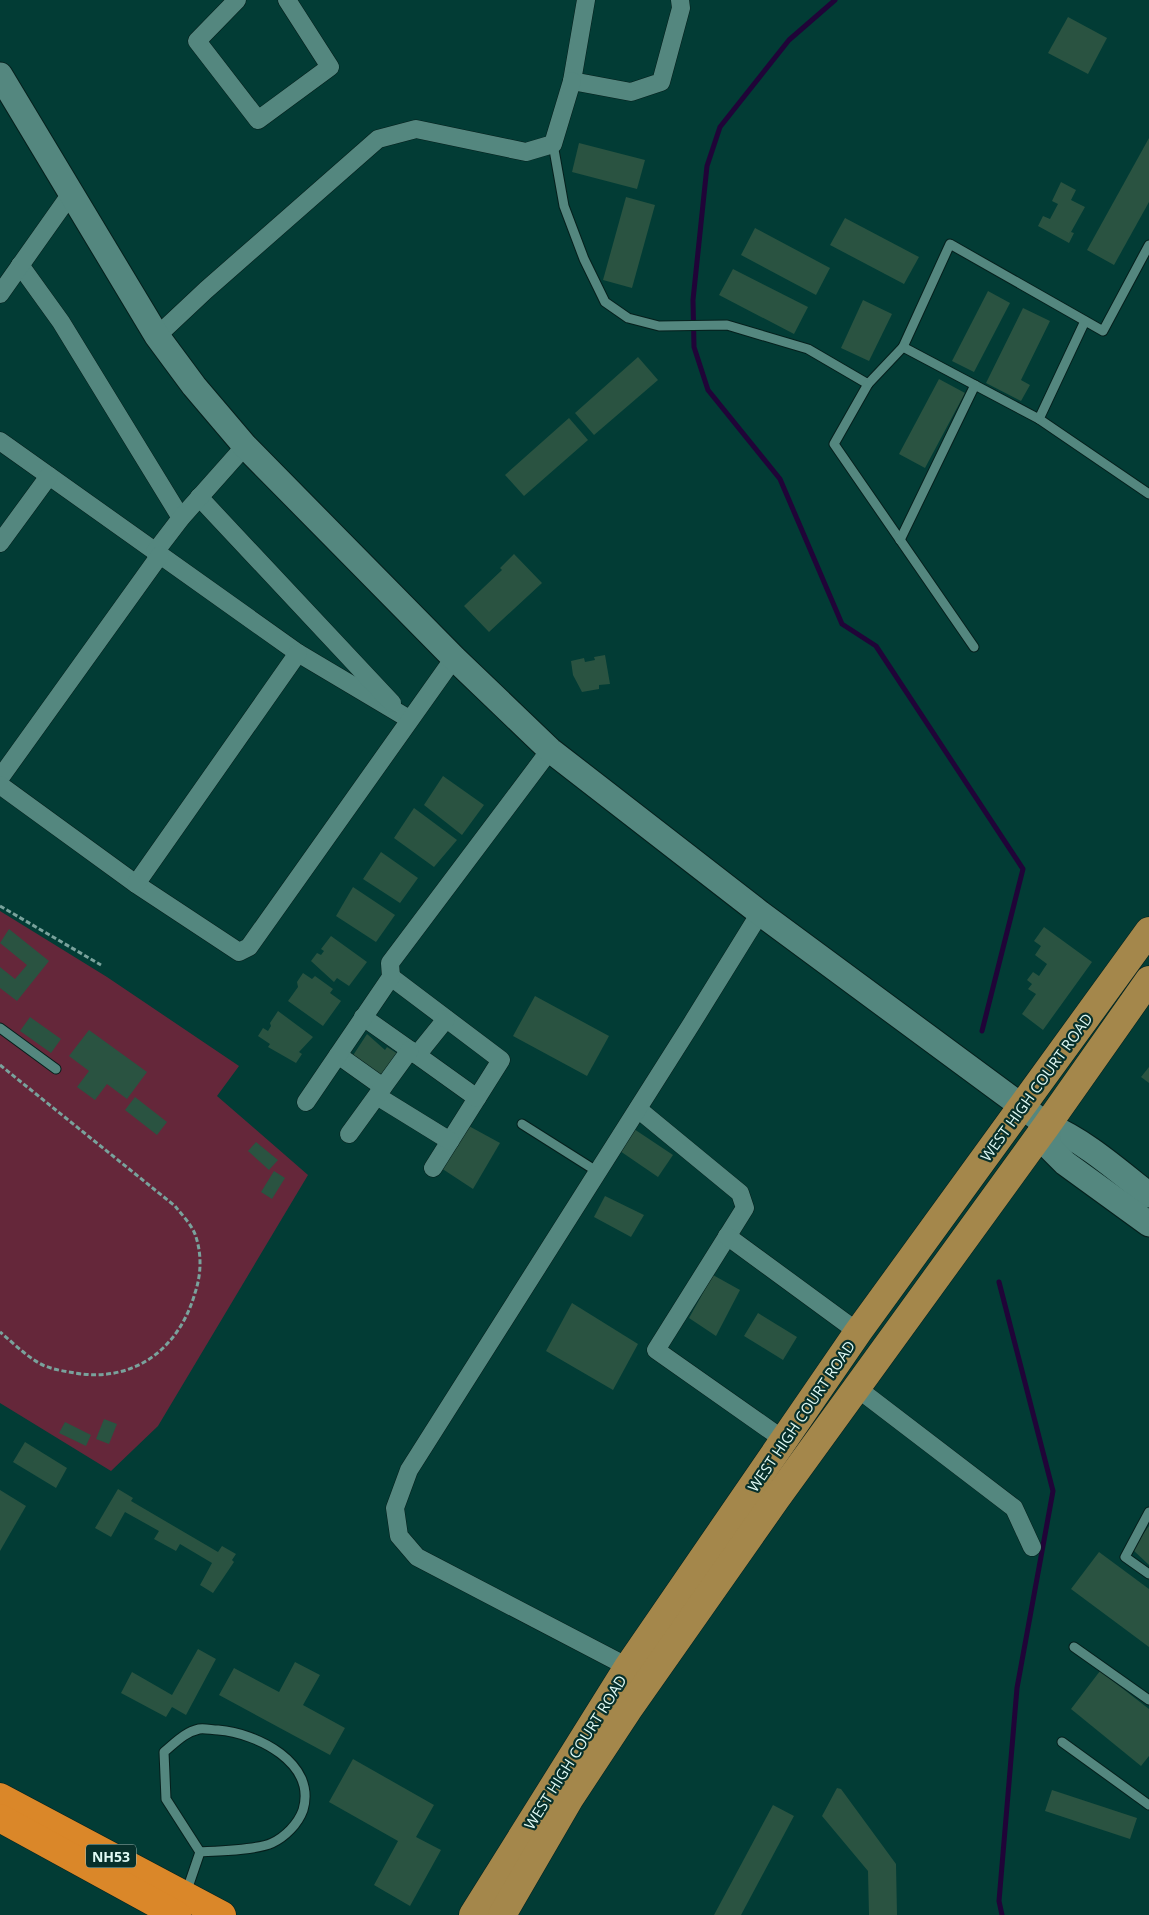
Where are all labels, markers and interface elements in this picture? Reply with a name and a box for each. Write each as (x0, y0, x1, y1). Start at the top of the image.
street label: WEST HIGH COURT ROAD (975, 1009, 1097, 1165)
street label: WEST HIGH COURT ROAD (743, 1336, 859, 1496)
street label: WEST HIGH COURT ROAD (519, 1671, 631, 1833)
road number: NH53 (86, 1844, 136, 1868)

